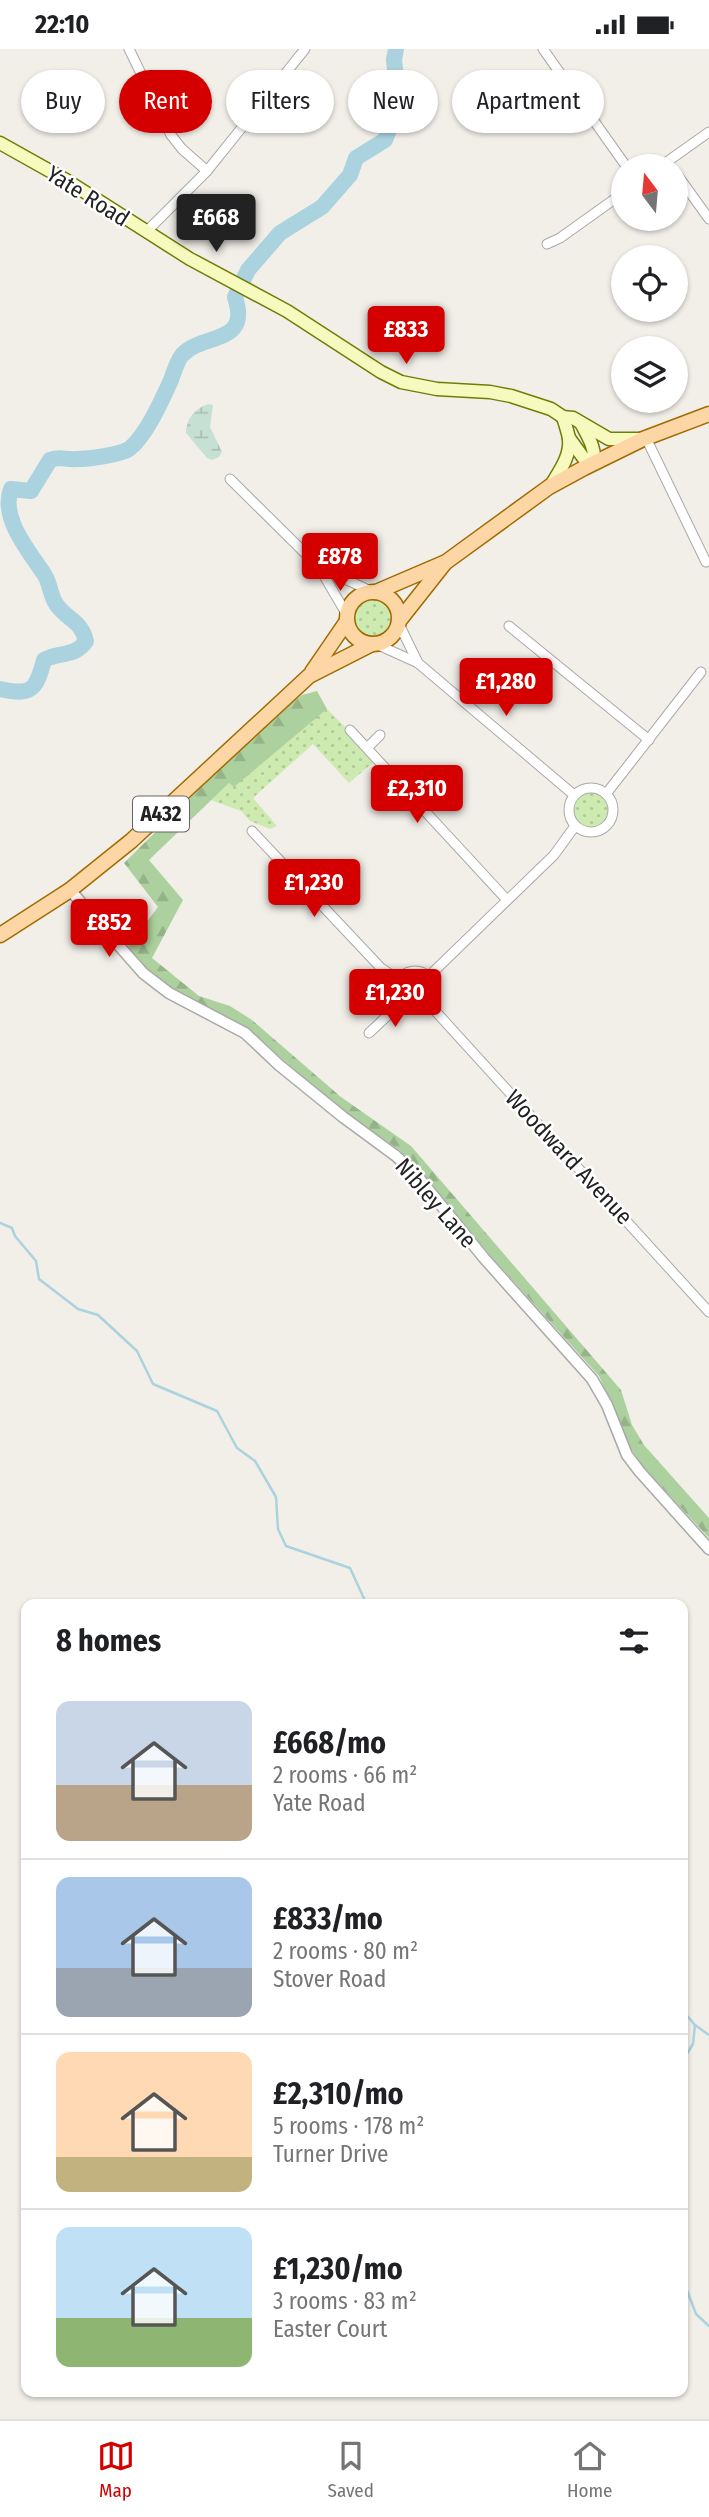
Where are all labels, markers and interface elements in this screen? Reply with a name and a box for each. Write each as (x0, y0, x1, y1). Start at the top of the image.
text: 22:10 (35, 9, 89, 40)
chip: Buy (21, 70, 105, 133)
chip: Rent (119, 70, 212, 133)
chip: Filters (226, 70, 334, 133)
chip: New (348, 70, 438, 133)
chip: Apartment (452, 70, 604, 133)
north arrow (611, 154, 688, 231)
map controls (611, 154, 688, 413)
street label: Yate Road (41, 160, 135, 232)
pin: £668 (175, 195, 257, 254)
text: £668 (193, 203, 239, 231)
button: locate (611, 245, 688, 322)
pin: £833 (365, 307, 447, 366)
text: £833 (384, 315, 428, 343)
button: layers (611, 336, 688, 413)
pin: £878 (299, 533, 381, 593)
text: £878 (318, 542, 362, 570)
pin: £1,280 (449, 659, 563, 718)
text: £1,280 (476, 667, 536, 695)
pin: £2,310 (360, 765, 474, 825)
text: £2,310 (387, 774, 447, 802)
road number: A432 (133, 797, 189, 831)
pin: £1,230 (257, 859, 371, 919)
text: £1,230 (284, 868, 344, 896)
pin: £852 (68, 899, 150, 959)
text: £852 (87, 908, 131, 936)
pin: £1,230 (338, 969, 452, 1029)
text: £1,230 (365, 978, 425, 1006)
street label: Woodward Avenue (499, 1084, 639, 1230)
street label: Nibley Lane (389, 1152, 483, 1254)
icon: filters (615, 1622, 653, 1660)
text: 8 homes (56, 1623, 161, 1659)
text: £668/mo (273, 1725, 386, 1761)
icon: home (112, 1729, 196, 1813)
text: 2 rooms · 66 m² (273, 1761, 417, 1789)
text: Yate Road (273, 1789, 366, 1817)
text: £833/mo (273, 1901, 383, 1937)
icon: home (112, 1905, 196, 1989)
text: 2 rooms · 80 m² (273, 1937, 418, 1965)
text: Stover Road (273, 1965, 386, 1993)
text: £2,310/mo (273, 2076, 404, 2112)
icon: home (112, 2080, 196, 2164)
text: 5 rooms · 178 m² (273, 2112, 424, 2140)
text: Turner Drive (273, 2140, 388, 2168)
text: £1,230/mo (273, 2251, 403, 2287)
icon: home (112, 2255, 196, 2339)
text: 3 rooms · 83 m² (273, 2287, 417, 2315)
text: Easter Court (273, 2315, 387, 2343)
tab: Map (97, 2437, 135, 2502)
tab: Saved (328, 2437, 374, 2502)
tab: Home (567, 2437, 612, 2502)

